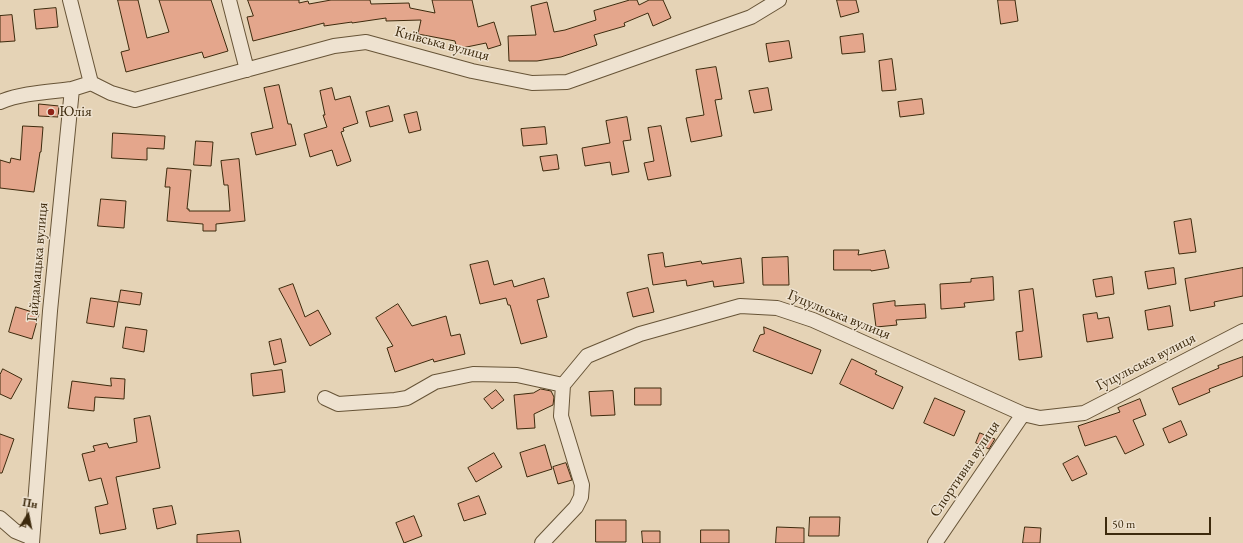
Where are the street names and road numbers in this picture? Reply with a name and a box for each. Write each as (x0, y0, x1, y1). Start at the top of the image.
street label: Київська вулиця (393, 23, 491, 65)
street label: Гайдамацька вулиця (24, 202, 52, 322)
street label: Гуцульська вулиця (785, 286, 893, 344)
street label: Гуцульська вулиця (1093, 329, 1199, 395)
street label: Спортивна вулиця (926, 417, 1004, 521)

